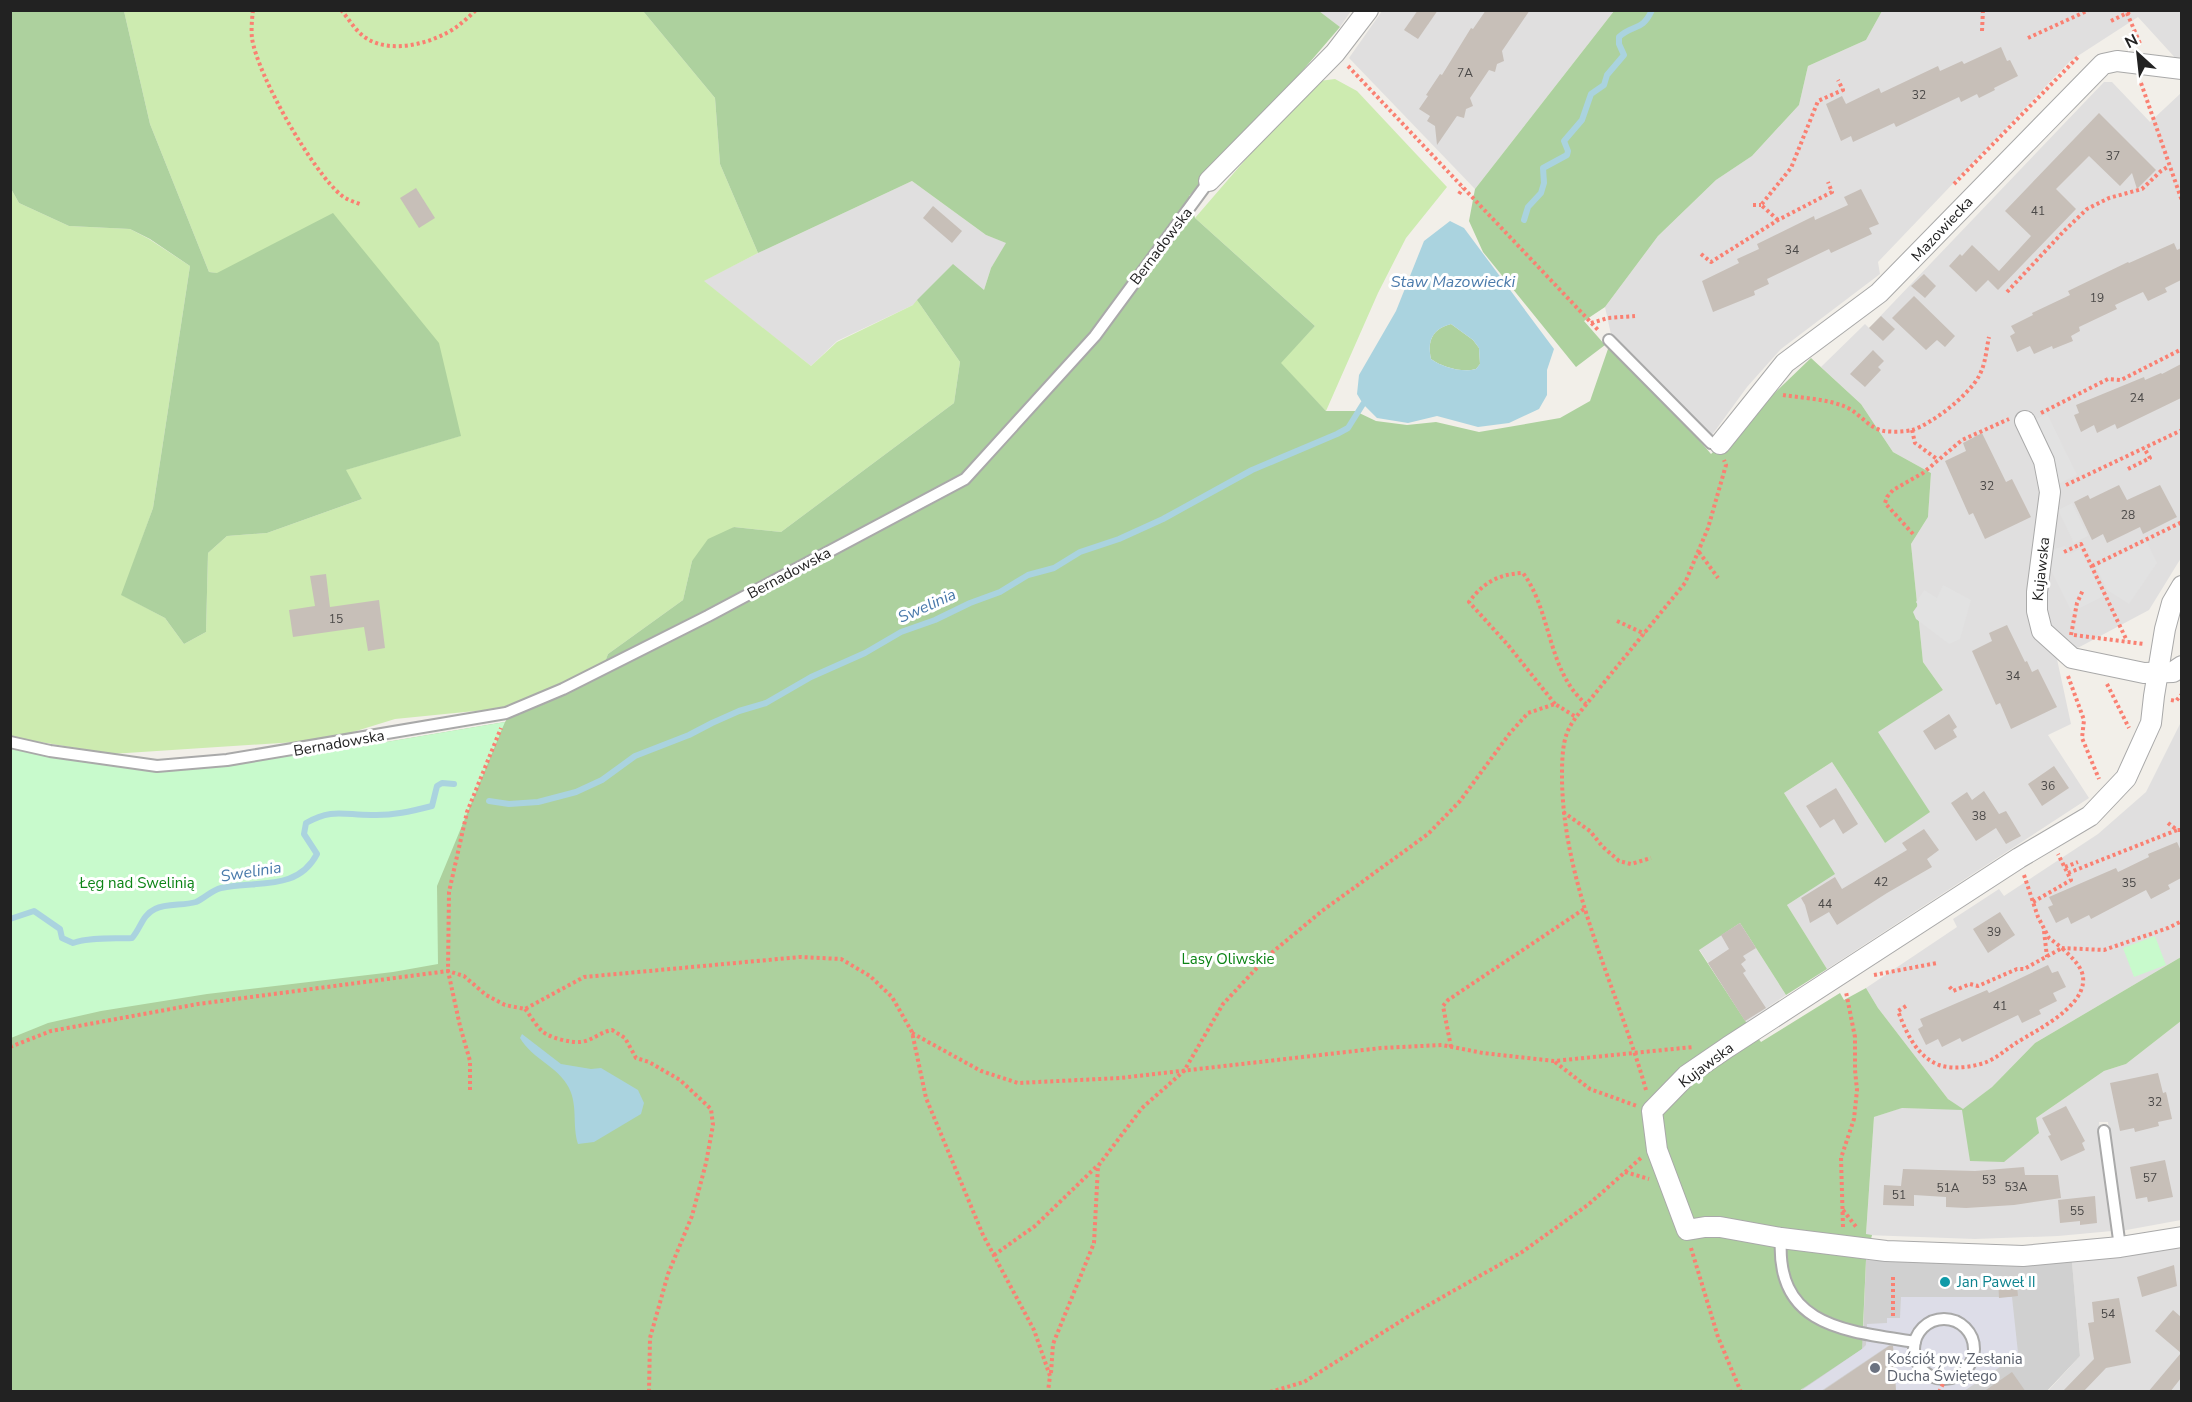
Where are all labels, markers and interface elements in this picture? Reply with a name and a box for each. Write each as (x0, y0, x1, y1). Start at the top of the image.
north arrow (2108, 24, 2168, 84)
text: N (2121, 29, 2142, 54)
house number: 7A (1457, 65, 1473, 81)
house number: 32 (1912, 87, 1926, 103)
house number: 37 (2106, 148, 2120, 164)
street label: Mazowiecka (1907, 192, 1977, 266)
street label: Bernadowska (1125, 203, 1197, 289)
house number: 41 (2031, 203, 2045, 219)
house number: 34 (1785, 242, 1799, 258)
water label: Staw Mazowiecki (1391, 271, 1515, 293)
house number: 19 (2090, 290, 2104, 306)
house number: 24 (2130, 390, 2144, 406)
house number: 32 (1980, 478, 1994, 494)
house number: 28 (2121, 507, 2135, 523)
street label: Kujawska (2028, 536, 2054, 602)
street label: Bernadowska (744, 543, 834, 603)
water label: Swelinia (895, 583, 959, 629)
house number: 15 (329, 611, 343, 627)
house number: 34 (2006, 668, 2020, 684)
street label: Bernadowska (292, 725, 386, 761)
house number: 36 (2041, 778, 2055, 794)
house number: 38 (1972, 808, 1986, 824)
water label: Swelinia (219, 856, 283, 888)
park label: Łęg nad Swelinią (78, 873, 195, 893)
house number: 42 (1874, 874, 1888, 890)
house number: 35 (2122, 875, 2136, 891)
house number: 44 (1818, 896, 1832, 912)
house number: 39 (1987, 924, 2001, 940)
park label: Lasy Oliwskie (1182, 949, 1274, 969)
house number: 41 (1993, 998, 2007, 1014)
street label: Kujawska (1674, 1038, 1738, 1092)
house number: 32 (2148, 1094, 2162, 1110)
house number: 57 (2143, 1170, 2157, 1186)
house number: 53 (1982, 1172, 1996, 1188)
house number: 53A (2004, 1179, 2028, 1195)
house number: 51A (1936, 1180, 1960, 1196)
house number: 51 (1892, 1187, 1906, 1203)
house number: 55 (2070, 1203, 2084, 1219)
place label: Jan Paweł II (1956, 1272, 2036, 1292)
marker: Jan Paweł II (1938, 1275, 1952, 1289)
house number: 54 (2101, 1306, 2115, 1322)
place label: Kościół pw. Zesłania Ducha Świętego (1887, 1349, 2023, 1386)
marker: Kościół pw. Zesłania Ducha Świętego (1868, 1361, 1882, 1375)

